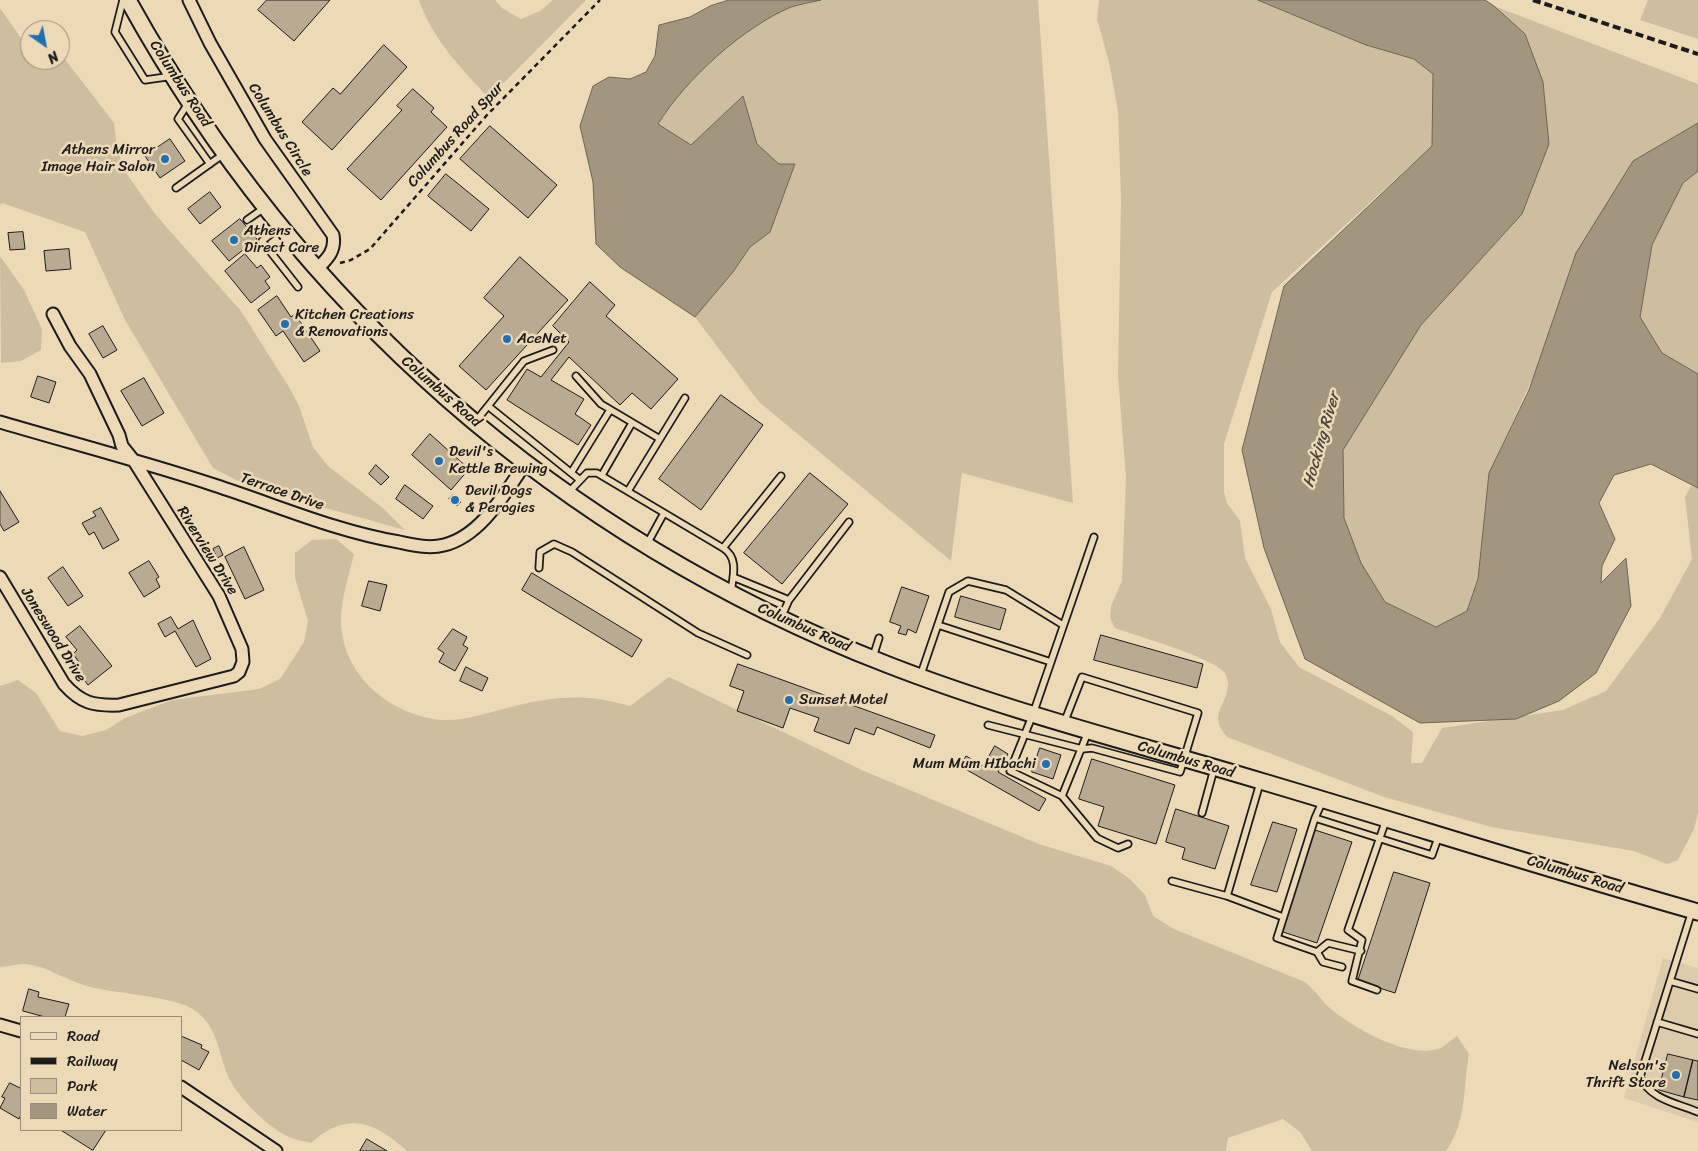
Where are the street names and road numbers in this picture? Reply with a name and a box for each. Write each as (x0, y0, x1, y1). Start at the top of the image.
street label: Columbus Road (145, 37, 215, 131)
street label: Columbus Road Spur (404, 79, 508, 191)
street label: Columbus Circle (244, 80, 316, 180)
street label: Columbus Road (397, 352, 485, 432)
street label: Terrace Drive (238, 469, 326, 515)
street label: Riverview Drive (173, 503, 241, 599)
street label: Joneswood Drive (17, 584, 89, 686)
street label: Columbus Road (755, 599, 853, 657)
street label: Columbus Road (1136, 738, 1236, 782)
street label: Columbus Road (1525, 852, 1625, 898)

